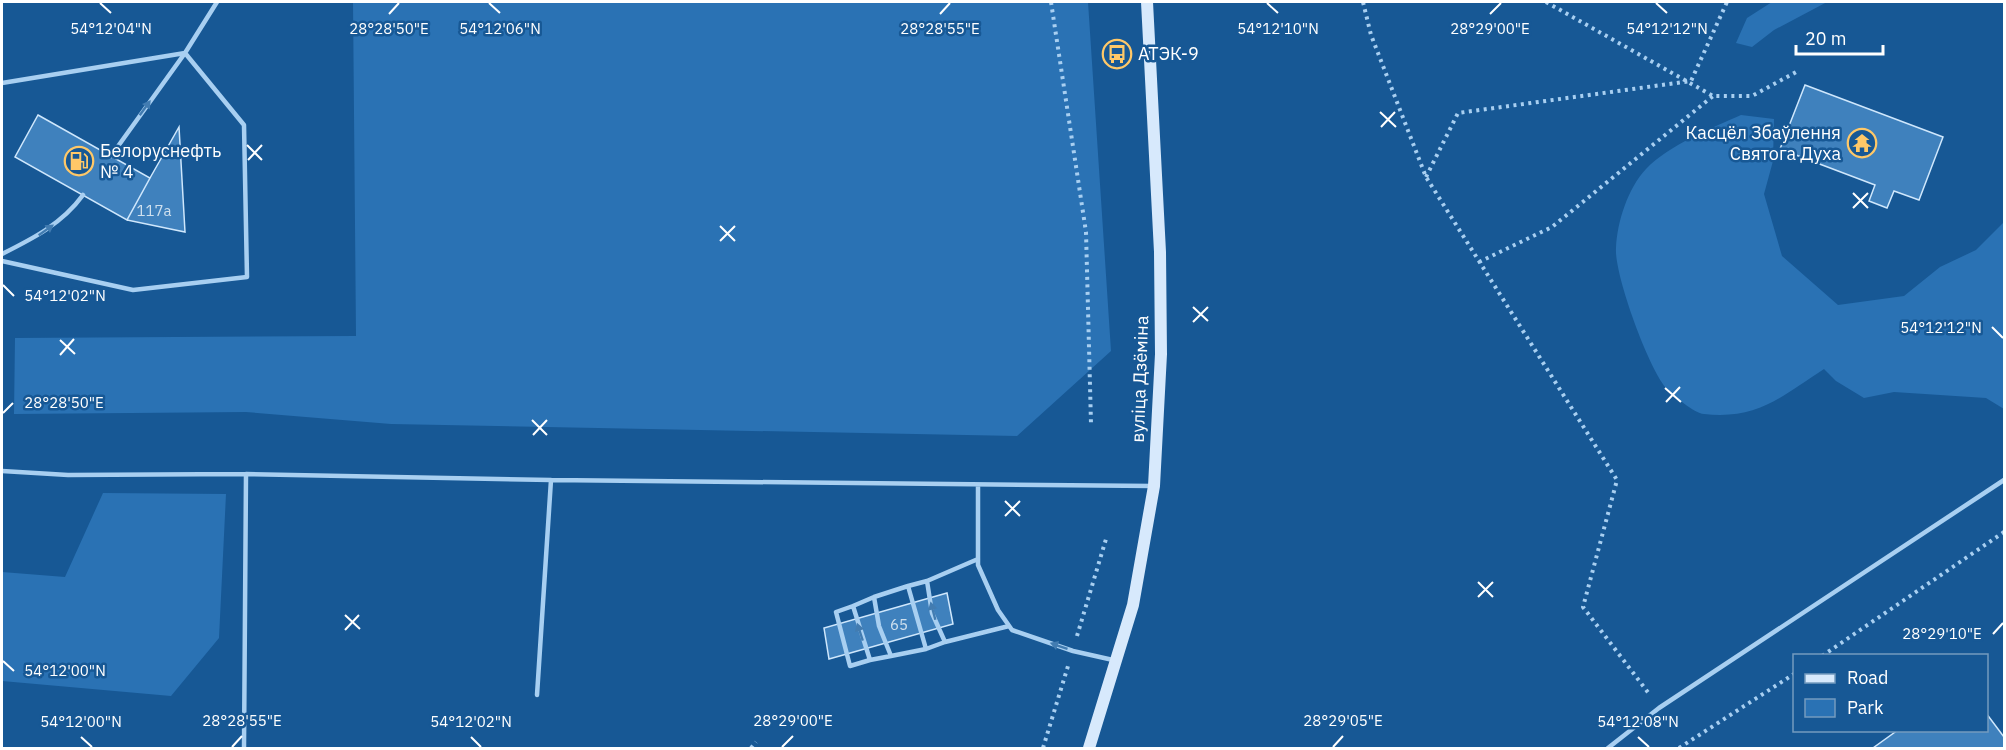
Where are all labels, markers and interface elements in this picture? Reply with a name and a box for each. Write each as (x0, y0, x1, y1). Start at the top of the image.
scale bar (1796, 18, 1883, 56)
text: 54°12'04"N (70, 19, 152, 38)
text: 28°28'50"E (349, 19, 429, 38)
text: 54°12'06"N (459, 19, 541, 38)
text: 28°28'55"E (900, 19, 980, 38)
text: 54°12'10"N (1237, 19, 1319, 38)
text: 28°29'00"E (1450, 19, 1530, 38)
text: 54°12'12"N (1626, 19, 1708, 38)
text: 20 m (1805, 27, 1847, 50)
bus stop icon: АТЭК-9 (1101, 38, 1133, 70)
place label: АТЭК-9 (1138, 42, 1199, 65)
one-way arrow (139, 101, 151, 117)
place label: Касцёл Збаўлення Святога Духа (1686, 121, 1841, 165)
temple icon: Касцёл Збаўлення Святога Духа (1846, 127, 1878, 159)
place label: Белоруснефть № 4 (100, 139, 221, 183)
fuel station icon: Белоруснефть № 4 (63, 145, 95, 177)
house number: 117а (136, 201, 172, 220)
one-way arrow (37, 224, 53, 236)
text: 54°12'02"N (24, 286, 106, 305)
street label: вуліца Дзёміна (1126, 315, 1153, 443)
text: 54°12'12"N (1900, 318, 1982, 337)
text: 28°28'50"E (24, 393, 104, 412)
one-way arrow (928, 602, 937, 620)
house number: 65 (890, 615, 908, 634)
one-way arrow (855, 623, 865, 641)
text: 28°29'10"E (1902, 624, 1982, 643)
one-way arrow (1050, 641, 1068, 651)
legend (1793, 654, 1988, 732)
text: 54°12'00"N (24, 661, 106, 680)
text: Road (1847, 666, 1888, 689)
text: Park (1847, 696, 1884, 719)
text: 28°28'55"E (202, 711, 282, 730)
text: 28°29'00"E (753, 711, 833, 730)
text: 28°29'05"E (1303, 711, 1383, 730)
text: 54°12'00"N (40, 712, 122, 731)
text: 54°12'02"N (430, 712, 512, 731)
text: 54°12'08"N (1597, 712, 1679, 731)

